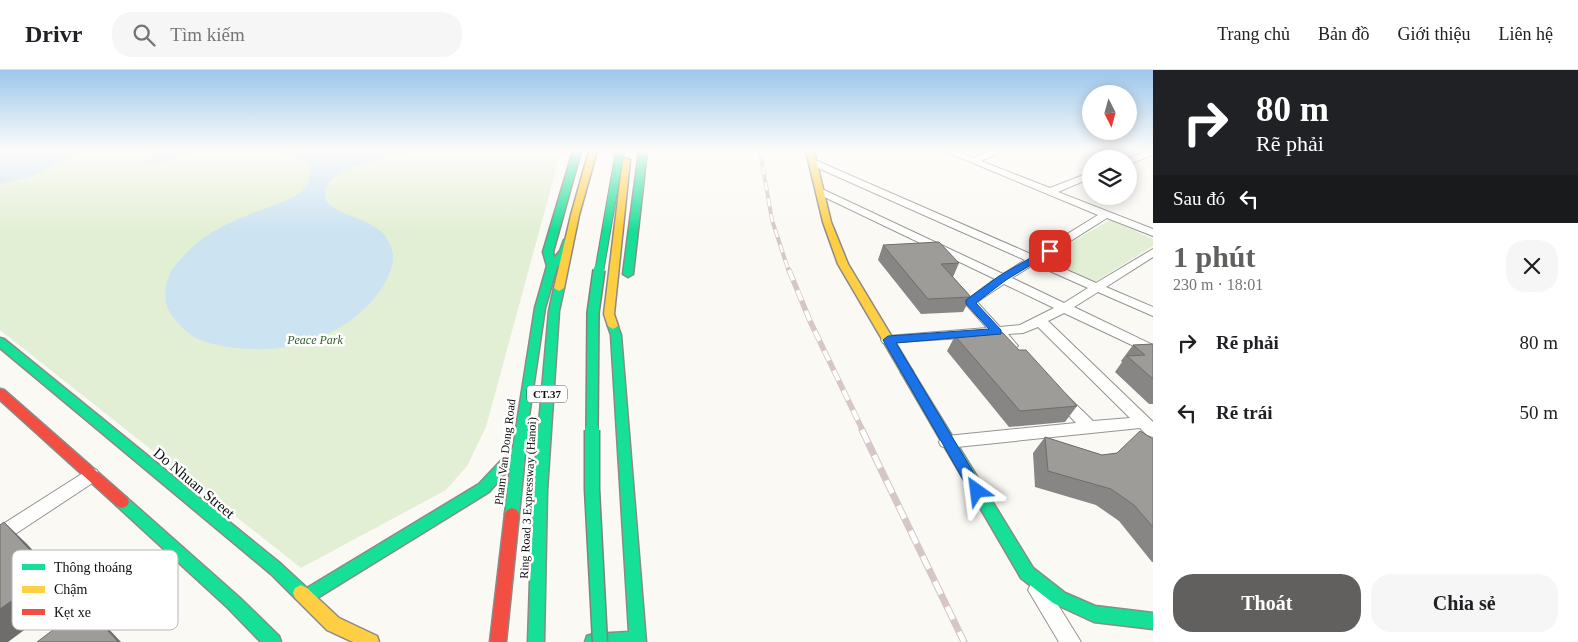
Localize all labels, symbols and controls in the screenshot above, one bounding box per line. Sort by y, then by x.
search box [112,12,462,57]
text: Drivr [25,21,82,47]
icon: search [130,21,158,49]
text: Tìm kiếm [170,24,245,45]
text: Trang chủ [1217,24,1290,44]
text: Bản đồ [1318,24,1370,44]
text: Giới thiệu [1398,24,1471,44]
text: Liên hệ [1499,24,1553,44]
north arrow [1082,85,1138,140]
map controls [1082,85,1137,205]
icon: right [1173,90,1238,155]
text: 80 m [1256,90,1329,129]
text: Rẽ phải [1256,131,1324,156]
button: layers [1082,150,1137,205]
icon: left [1235,185,1263,213]
text: Sau đó [1173,188,1225,209]
pin [1029,230,1071,272]
icon: arrive [1036,237,1064,265]
text: 1 phút [1173,240,1256,273]
button: close [1506,240,1558,292]
text: 230 m · 18:01 [1173,276,1263,293]
icon: right [1173,329,1201,357]
text: Rẽ phải [1216,332,1279,353]
text: 80 m [1519,332,1558,353]
park label: Peace Park [286,333,343,347]
road number: CT.37 [527,386,567,402]
street label: Pham Van Dong Road [492,398,518,506]
icon: left [1173,399,1201,427]
text: Rẽ trái [1216,402,1272,423]
text: 50 m [1519,402,1558,423]
street label: Ring Road 3 Expressway (Hanoi) [517,417,539,579]
street label: Do Nhuan Street [150,444,238,522]
position arrow [950,464,1002,516]
legend [12,550,178,630]
text: Thông thoáng [54,560,132,575]
button: Thoát [1173,574,1361,632]
button: Chia sẻ [1371,574,1558,632]
text: Chậm [54,582,88,597]
text: Kẹt xe [54,605,91,620]

